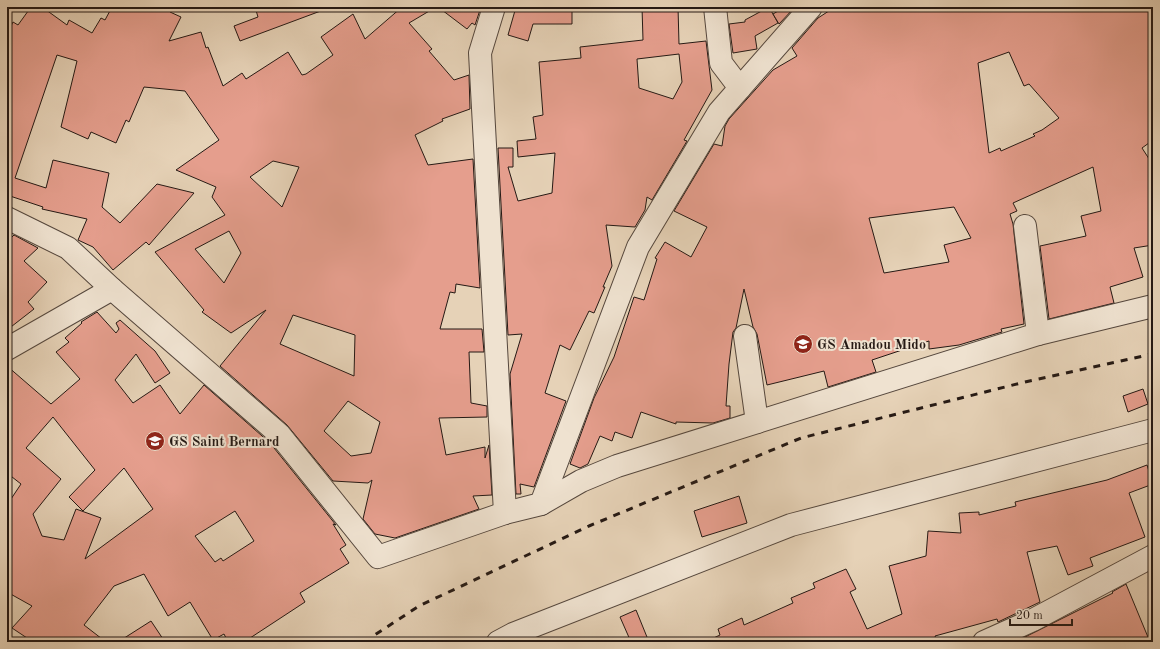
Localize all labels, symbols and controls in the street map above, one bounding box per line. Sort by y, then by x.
school or university icon: GS Amadou Mido [792,333,814,355]
place label: GS Amadou Mido [817,338,926,352]
school or university icon: GS Saint Bernard [144,430,166,452]
place label: GS Saint Bernard [169,435,280,449]
scale bar [1010,601,1072,627]
text: 20 m [1016,610,1043,622]

